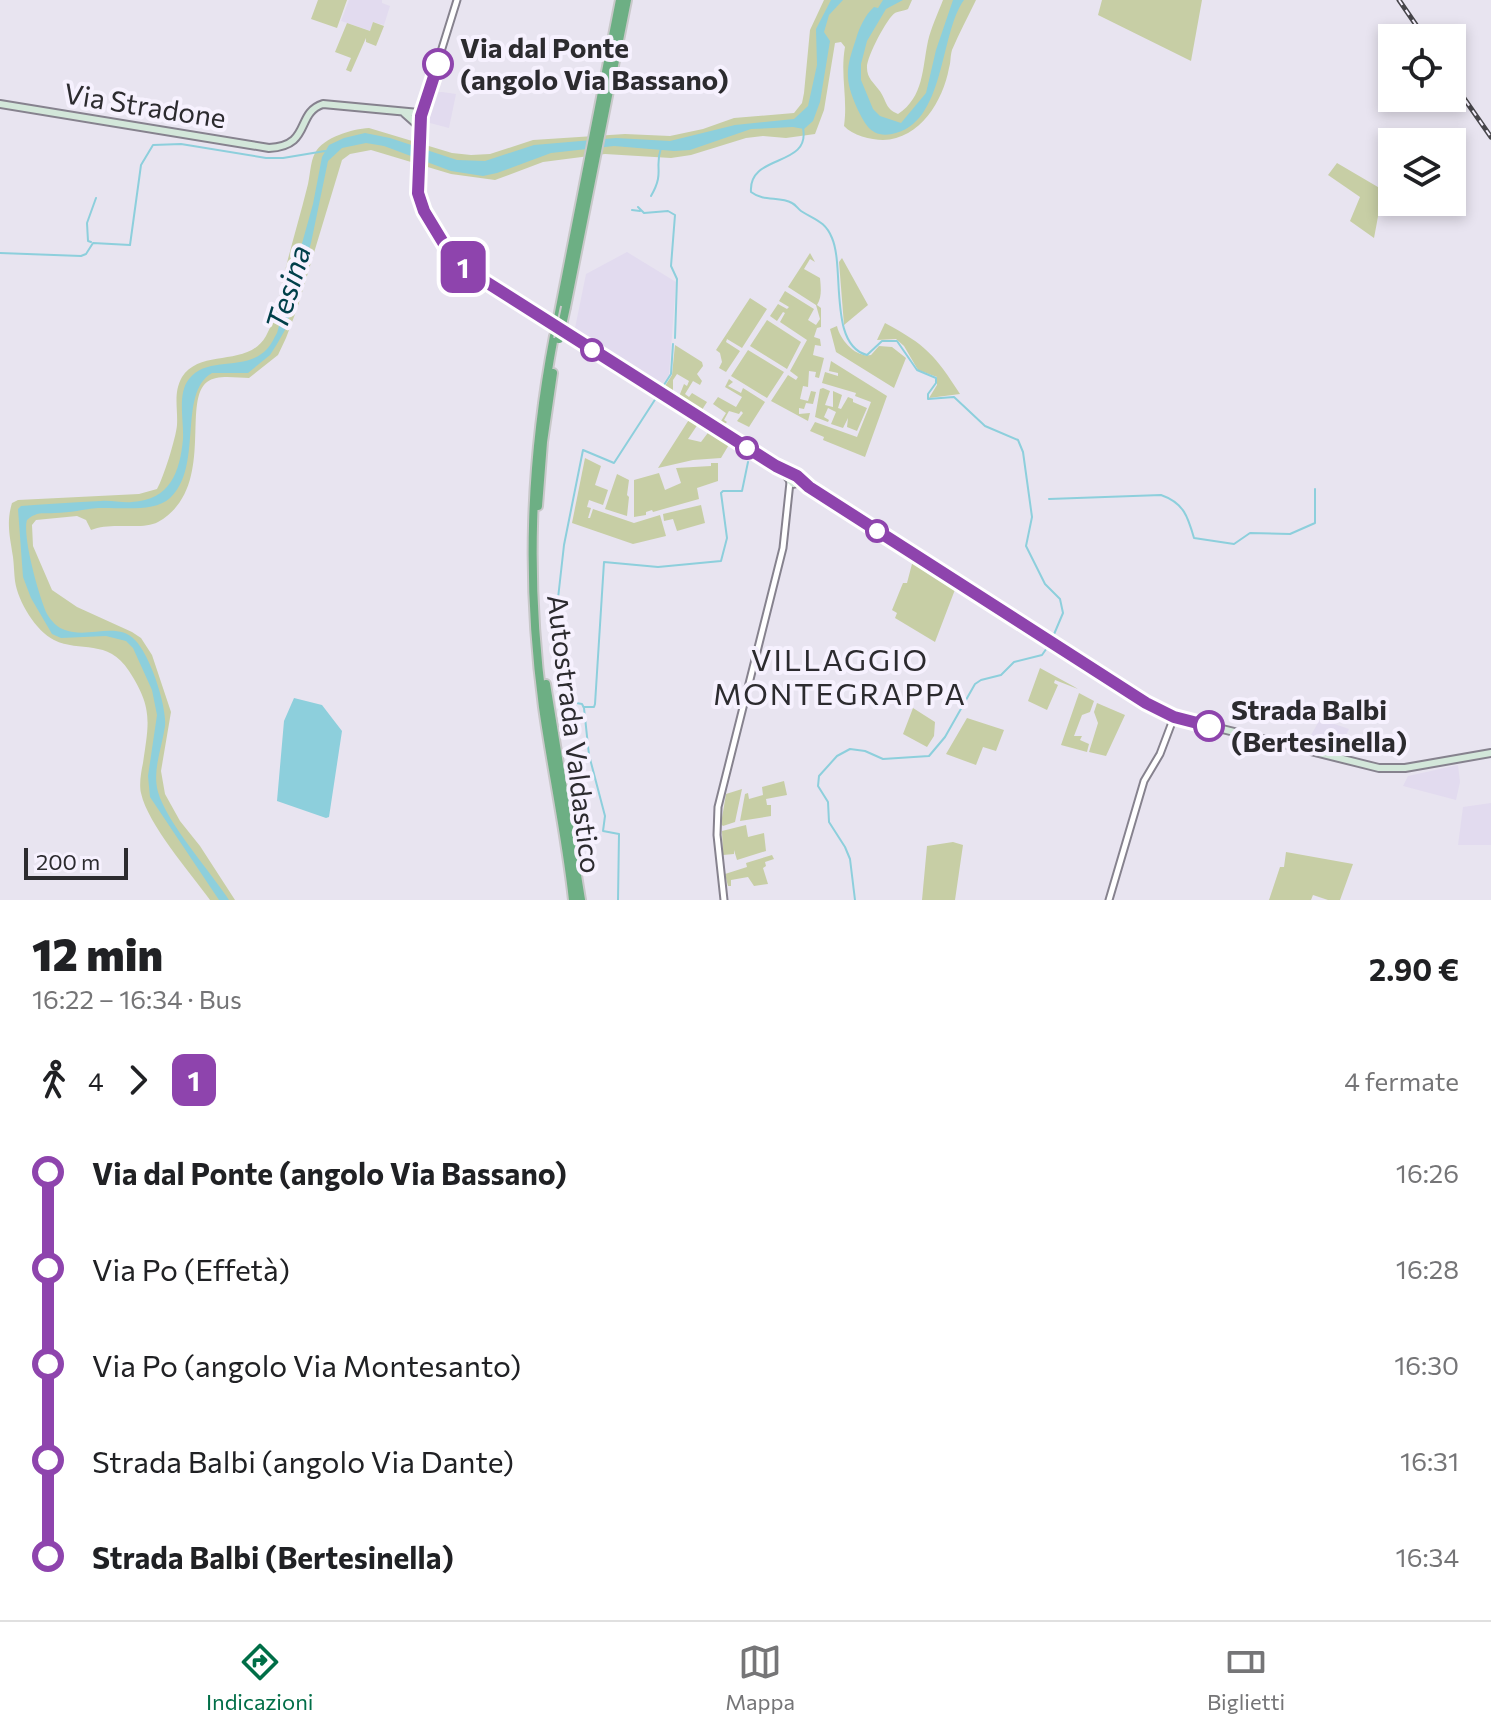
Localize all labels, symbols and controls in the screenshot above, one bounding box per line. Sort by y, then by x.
map controls [1378,24,1466,216]
button: locate [1378,24,1466,112]
place label: Via dal Ponte (angolo Via Bassano) [460,30,729,96]
marker: Via dal Ponte (angolo Via Bassano) [423,49,453,79]
street label: Via Stradone [62,75,228,135]
button: layers [1378,128,1466,216]
water label: Tesina [256,240,317,334]
line badge: 1 [437,241,489,293]
text: 1 [457,250,469,284]
unlabelled marker [581,339,603,361]
unlabelled marker [736,437,758,459]
unlabelled marker [866,520,888,542]
street label: Autostrada Valdastico [541,593,609,875]
district label: VILLAGGIO MONTEGRAPPA [713,640,967,711]
place label: Strada Balbi (Bertesinella) [1231,692,1407,758]
marker: Strada Balbi (Bertesinella) [1194,711,1224,741]
scale bar [24,844,128,880]
text: 200 m [36,848,100,875]
text: 12 min [32,926,163,980]
text: 2.90 € [1369,950,1459,987]
text: 16:22 – 16:34 · Bus [32,983,242,1014]
icon: walk [32,1058,76,1102]
icon: forward [116,1058,160,1102]
text: 1 [188,1063,200,1097]
text: 4 [88,1065,104,1096]
text: 4 fermate [1344,1065,1459,1096]
text: Via dal Ponte (angolo Via Bassano) [92,1154,567,1191]
text: 16:26 [1396,1157,1459,1188]
text: Via Po (Effetà) [92,1250,290,1287]
text: 16:28 [1396,1253,1459,1284]
text: Via Po (angolo Via Montesanto) [92,1346,521,1383]
text: 16:30 [1394,1349,1459,1380]
text: Strada Balbi (angolo Via Dante) [92,1442,514,1479]
text: 16:31 [1400,1445,1459,1476]
text: Strada Balbi (Bertesinella) [92,1538,454,1575]
text: 16:34 [1396,1541,1459,1572]
tab: Indicazioni [206,1640,313,1715]
tab: Mappa [725,1640,795,1715]
tab: Biglietti [1207,1640,1285,1715]

